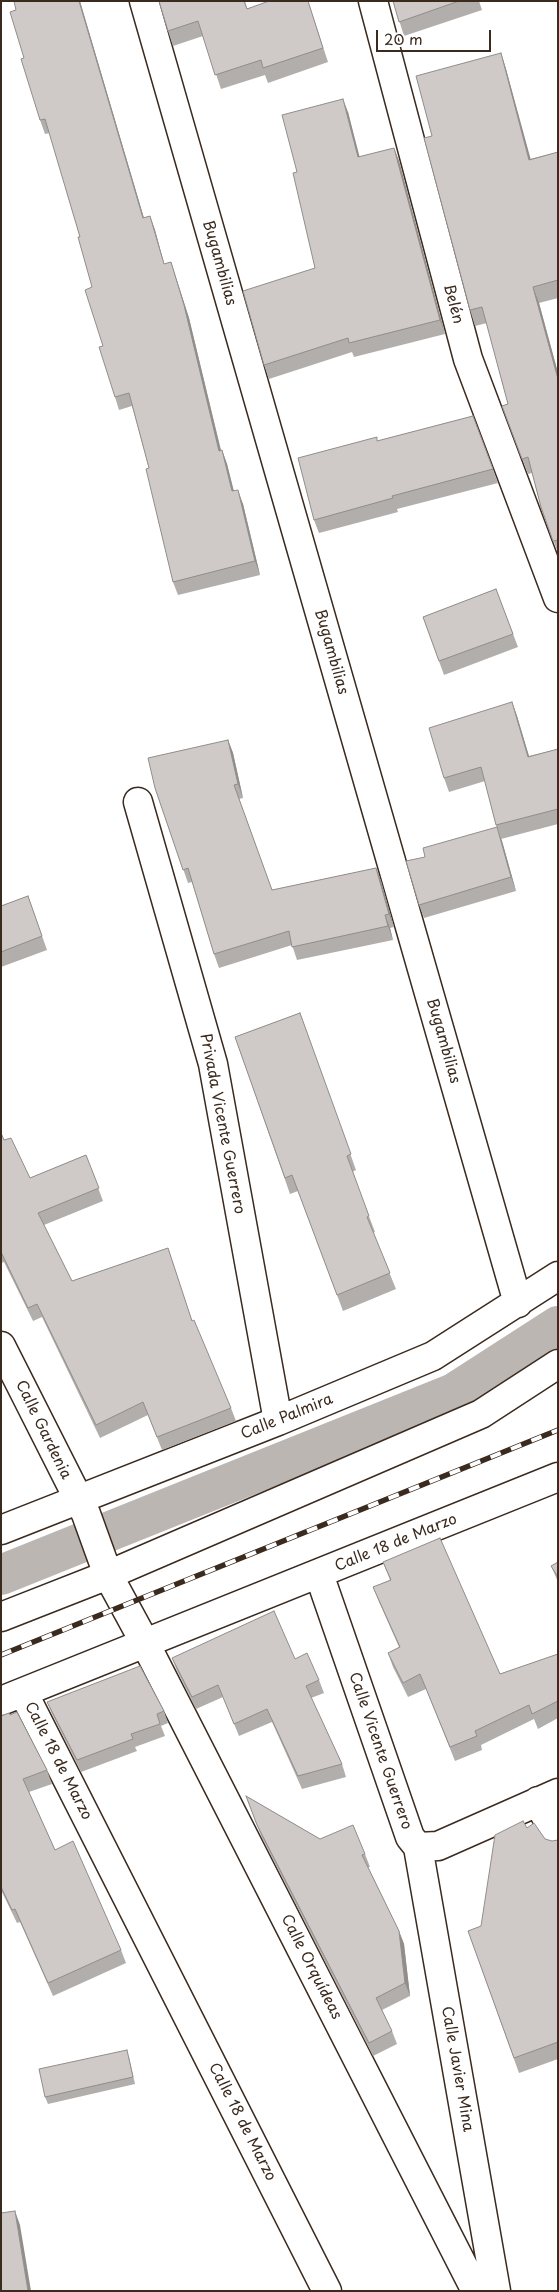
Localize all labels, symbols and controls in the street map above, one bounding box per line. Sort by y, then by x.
scale bar [379,20,494,52]
text: 20 m [384,27,423,50]
street label: Bugambilias [198,218,240,308]
street label: Belén [439,282,467,326]
street label: Bugambilias [310,607,352,697]
street label: Bugambilias [422,996,464,1086]
street label: Privada Vicente Guerrero [196,1032,248,1216]
street label: Calle Gardenia [11,1378,75,1482]
street label: Calle Palmira [238,1390,336,1444]
street label: Calle 18 de Marzo [332,1510,460,1576]
street label: Calle Vicente Guerrero [345,1670,415,1832]
street label: Calle 18 de Marzo [20,1699,96,1823]
street label: Calle Orquídeas [277,1912,345,2022]
street label: Calle Javier Mina [437,2005,477,2133]
street label: Calle 18 de Marzo [204,2060,280,2184]

